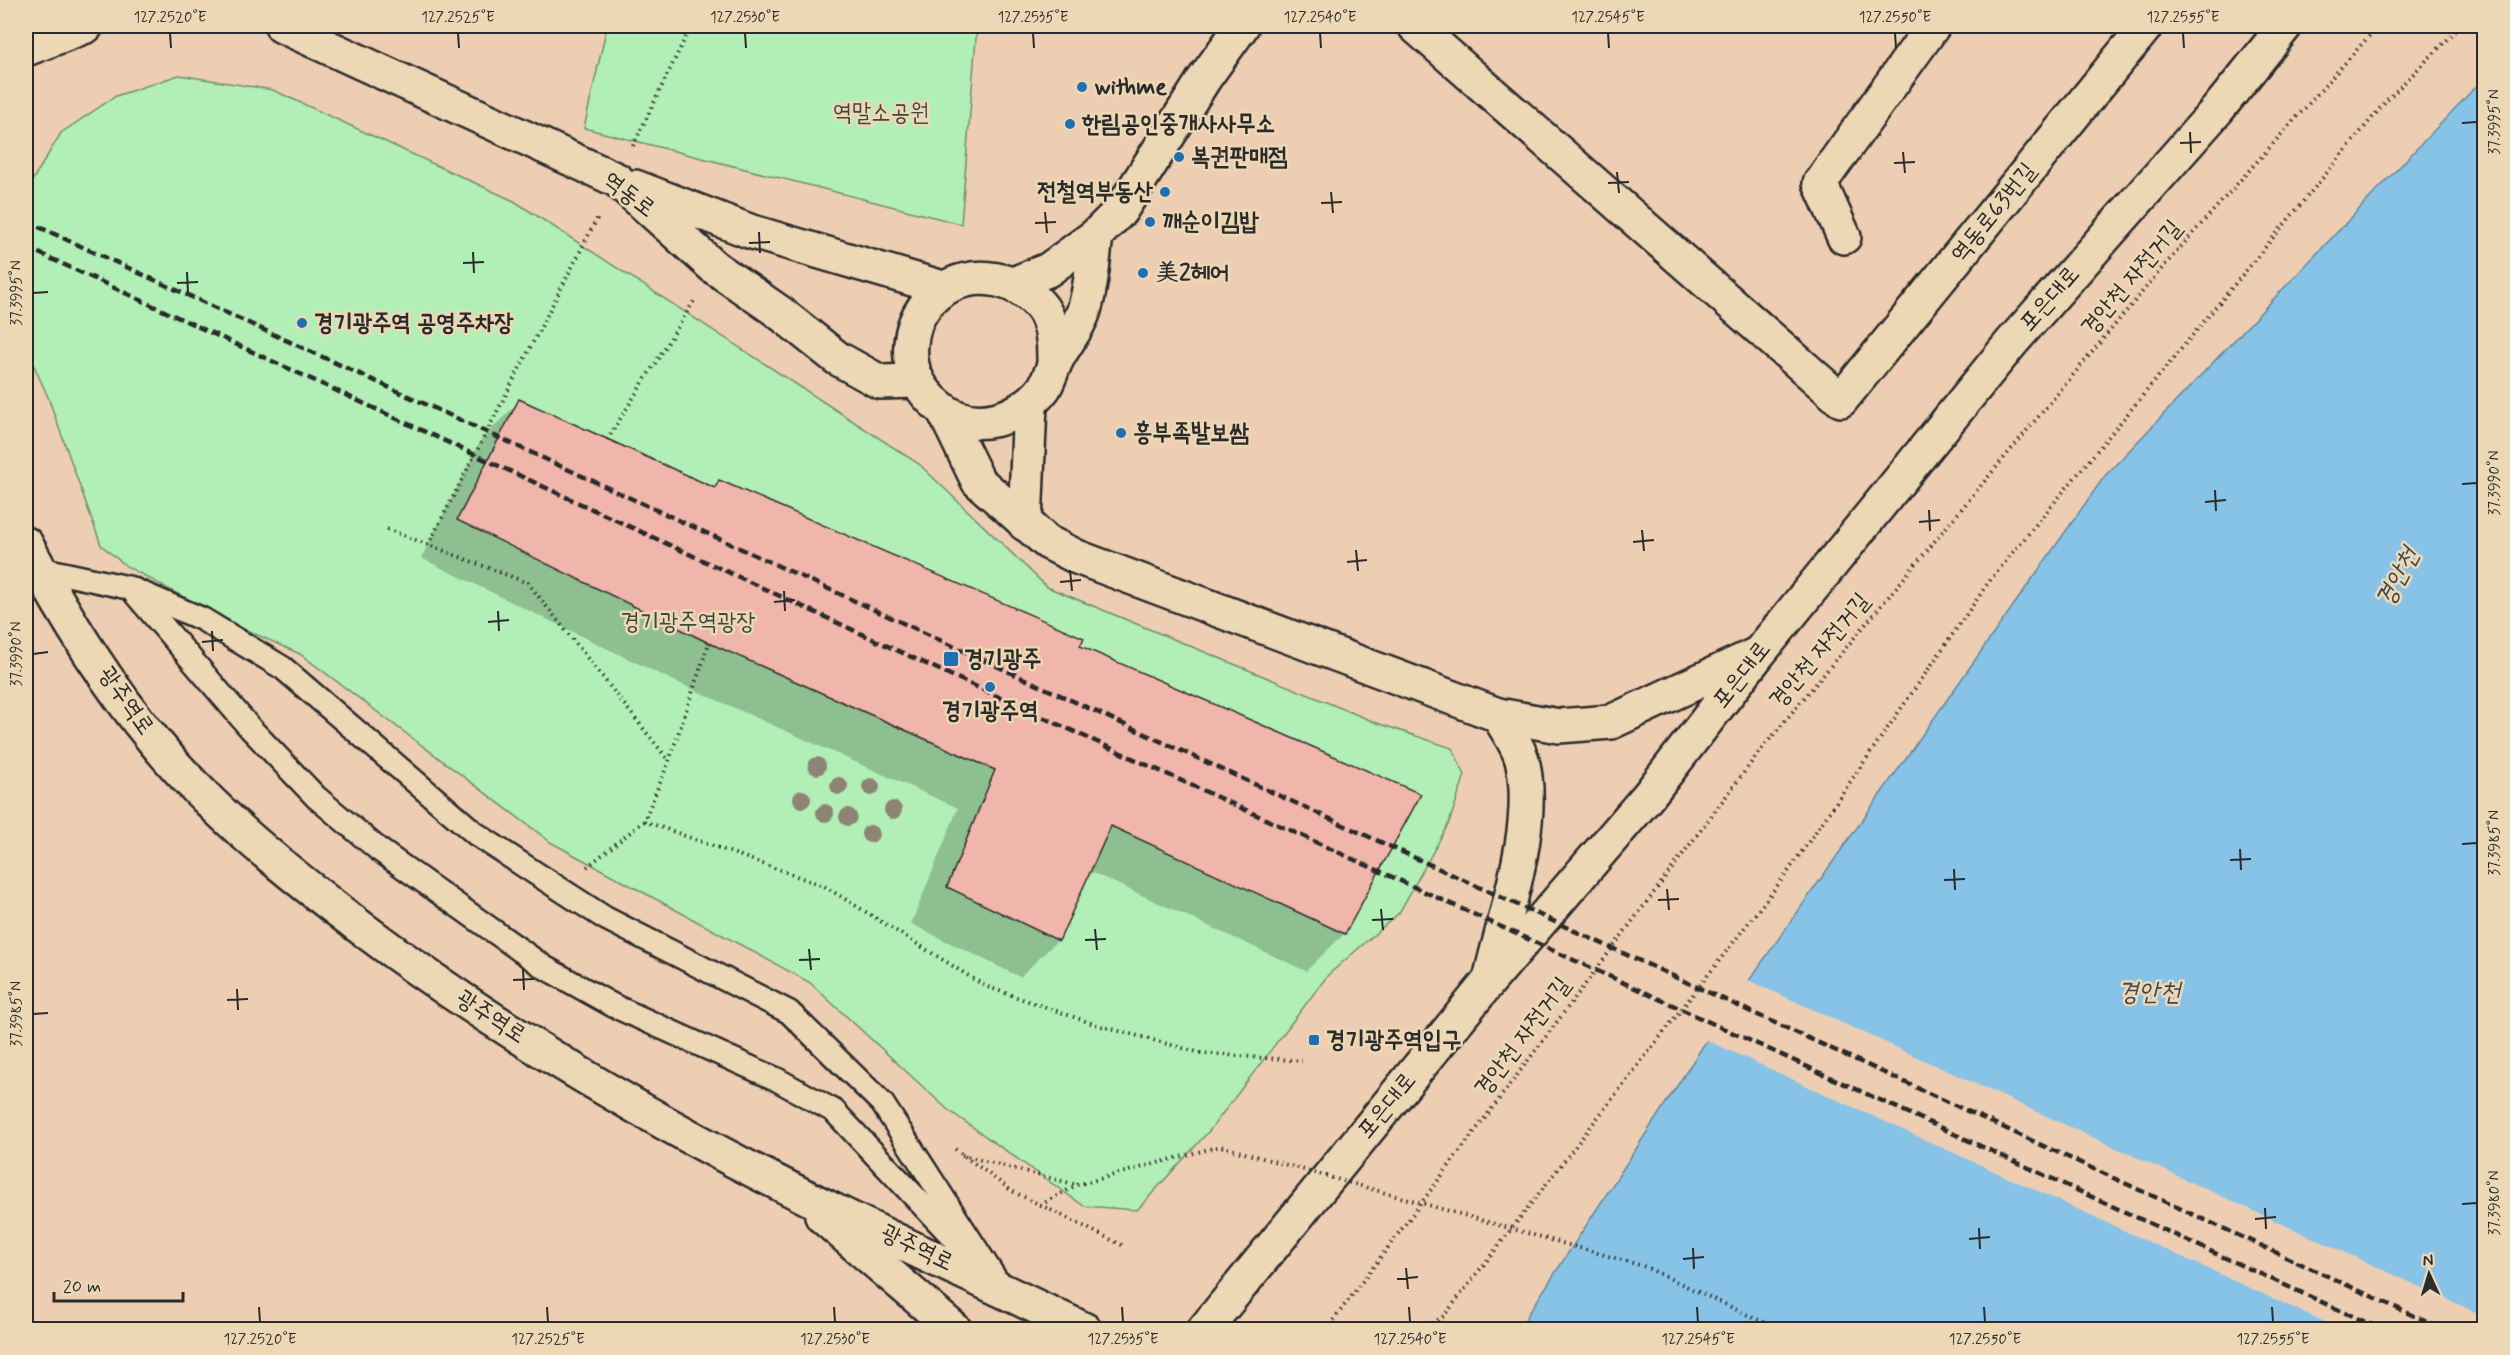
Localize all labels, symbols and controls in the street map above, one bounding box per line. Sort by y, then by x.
text: 127.2520°E [133,8,207,28]
text: 127.2525°E [421,8,495,28]
text: 127.2530°E [710,8,780,28]
text: 127.2535°E [998,8,1069,28]
text: 127.2540°E [1284,8,1357,28]
text: 127.2545°E [1571,8,1645,28]
text: 127.2550°E [1859,8,1931,28]
text: 127.2555°E [2146,8,2220,28]
place label: withme [1094,72,1167,103]
marker: withme [1075,80,1089,94]
text: 37.3995°N [2485,89,2505,155]
park label: 역말소공원 [833,98,929,129]
place label: 한림공인중개사사무소 [1081,109,1275,140]
marker: 한림공인중개사사무소 [1063,117,1077,131]
place label: 복권판매점 [1191,142,1288,173]
marker: 복권판매점 [1172,150,1186,164]
street label: 역동로63번길 [1944,157,2044,269]
street label: 역동로 [597,165,661,225]
place label: 전철역부동산 [1037,177,1154,208]
marker: 전철역부동산 [1158,185,1172,199]
place label: 깨순이김밥 [1162,207,1259,238]
street label: 경안천 자전거길 [2075,214,2189,342]
marker: 깨순이김밥 [1143,215,1157,229]
place label: 美2헤어 [1155,258,1229,289]
text: 37.3995°N [7,260,27,326]
street label: 포은대로 [2013,260,2087,338]
marker: 美2헤어 [1136,266,1150,280]
place label: 경기광주역 공영주차장 [314,308,514,339]
marker: 경기광주역 공영주차장 [295,316,309,330]
place label: 흥부족발보쌈 [1133,418,1250,449]
marker: 흥부족발보쌈 [1114,426,1128,440]
text: 37.3990°N [2485,451,2505,515]
water label: 경안천 [2368,540,2429,614]
street label: 경안천 자전거길 [1763,587,1877,715]
park label: 경기광주역광장 [620,607,756,638]
text: 37.3990°N [7,622,27,686]
street label: 포은대로 [1706,635,1778,715]
place label: 경기광주 [964,644,1041,675]
marker: 경기광주 [942,650,960,668]
street label: 광주역로 [91,660,161,742]
marker: 경기광주역 [983,680,997,694]
place label: 경기광주역 [942,696,1038,727]
text: 37.3985°N [2485,810,2505,876]
street label: 경안천 자전거길 [1468,971,1578,1103]
water label: 경안천 [2118,976,2183,1010]
text: 37.3985°N [7,981,27,1047]
street label: 광주역로 [450,983,532,1051]
place label: 경기광주역입구 [1326,1025,1461,1056]
marker: 경기광주역입구 [1307,1033,1321,1047]
street label: 포은대로 [1351,1066,1423,1146]
text: 37.3980°N [2485,1170,2505,1236]
street label: 광주역로 [875,1217,959,1279]
north arrow [2399,1244,2459,1304]
text: N [2422,1250,2434,1271]
scale bar [54,1265,183,1303]
text: 20 m [63,1275,101,1299]
text: 127.2520°E [223,1330,297,1350]
text: 127.2525°E [511,1330,585,1350]
text: 127.2530°E [800,1330,870,1350]
text: 127.2535°E [1088,1330,1159,1350]
text: 127.2540°E [1374,1330,1447,1350]
text: 127.2545°E [1661,1330,1735,1350]
text: 127.2550°E [1949,1330,2021,1350]
text: 127.2555°E [2236,1330,2310,1350]

